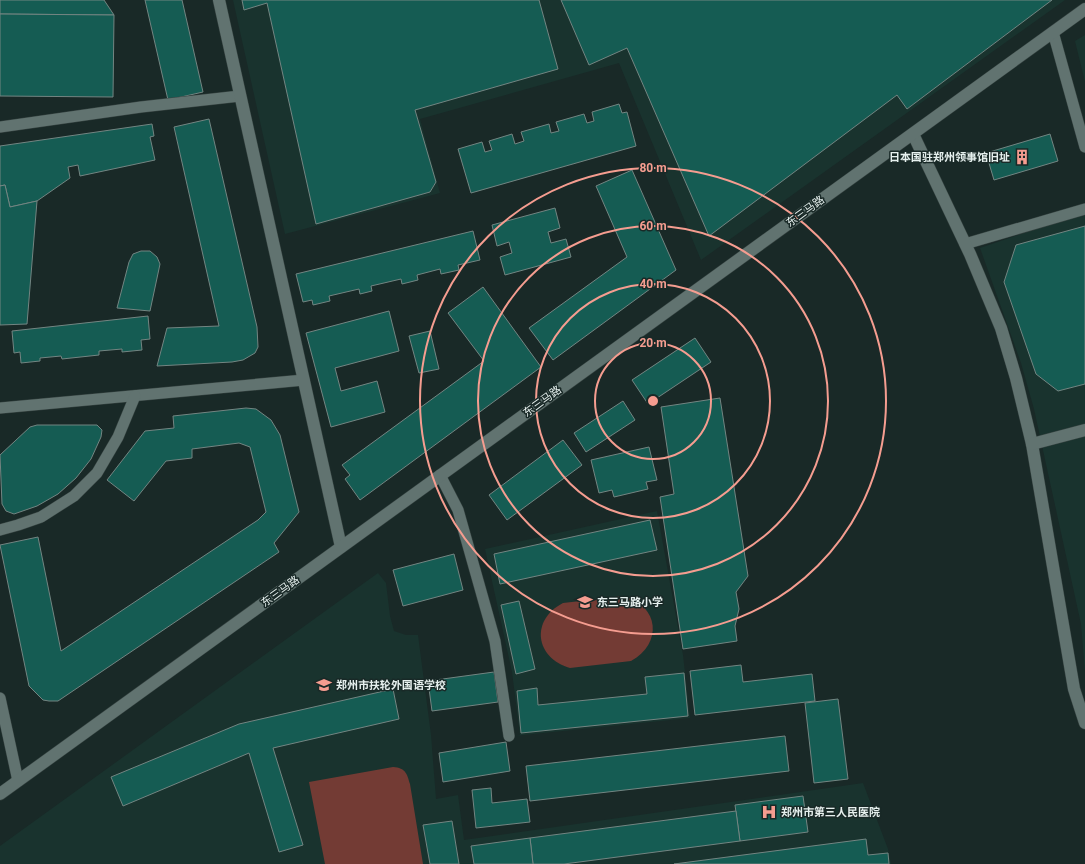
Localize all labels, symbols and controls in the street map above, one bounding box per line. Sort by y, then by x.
building icon: 日本国驻郑州领事馆旧址 [1013,148,1031,166]
place label: 日本国驻郑州领事馆旧址 [889,151,1010,164]
text: 80 m [639,161,667,175]
street label: 东三马路 [784,193,827,230]
text: 60 m [639,219,667,233]
text: 40 m [639,277,667,291]
text: 20 m [639,336,667,350]
street label: 东三马路 [521,383,564,420]
centre of rings [646,394,660,408]
street label: 东三马路 [259,573,302,610]
school or university icon: 东三马路小学 [576,593,594,611]
place label: 东三马路小学 [597,596,663,609]
school or university icon: 郑州市扶轮外国语学校 [315,676,333,694]
place label: 郑州市扶轮外国语学校 [336,679,446,692]
hospital icon: 郑州市第三人民医院 [760,803,778,821]
place label: 郑州市第三人民医院 [781,806,880,819]

